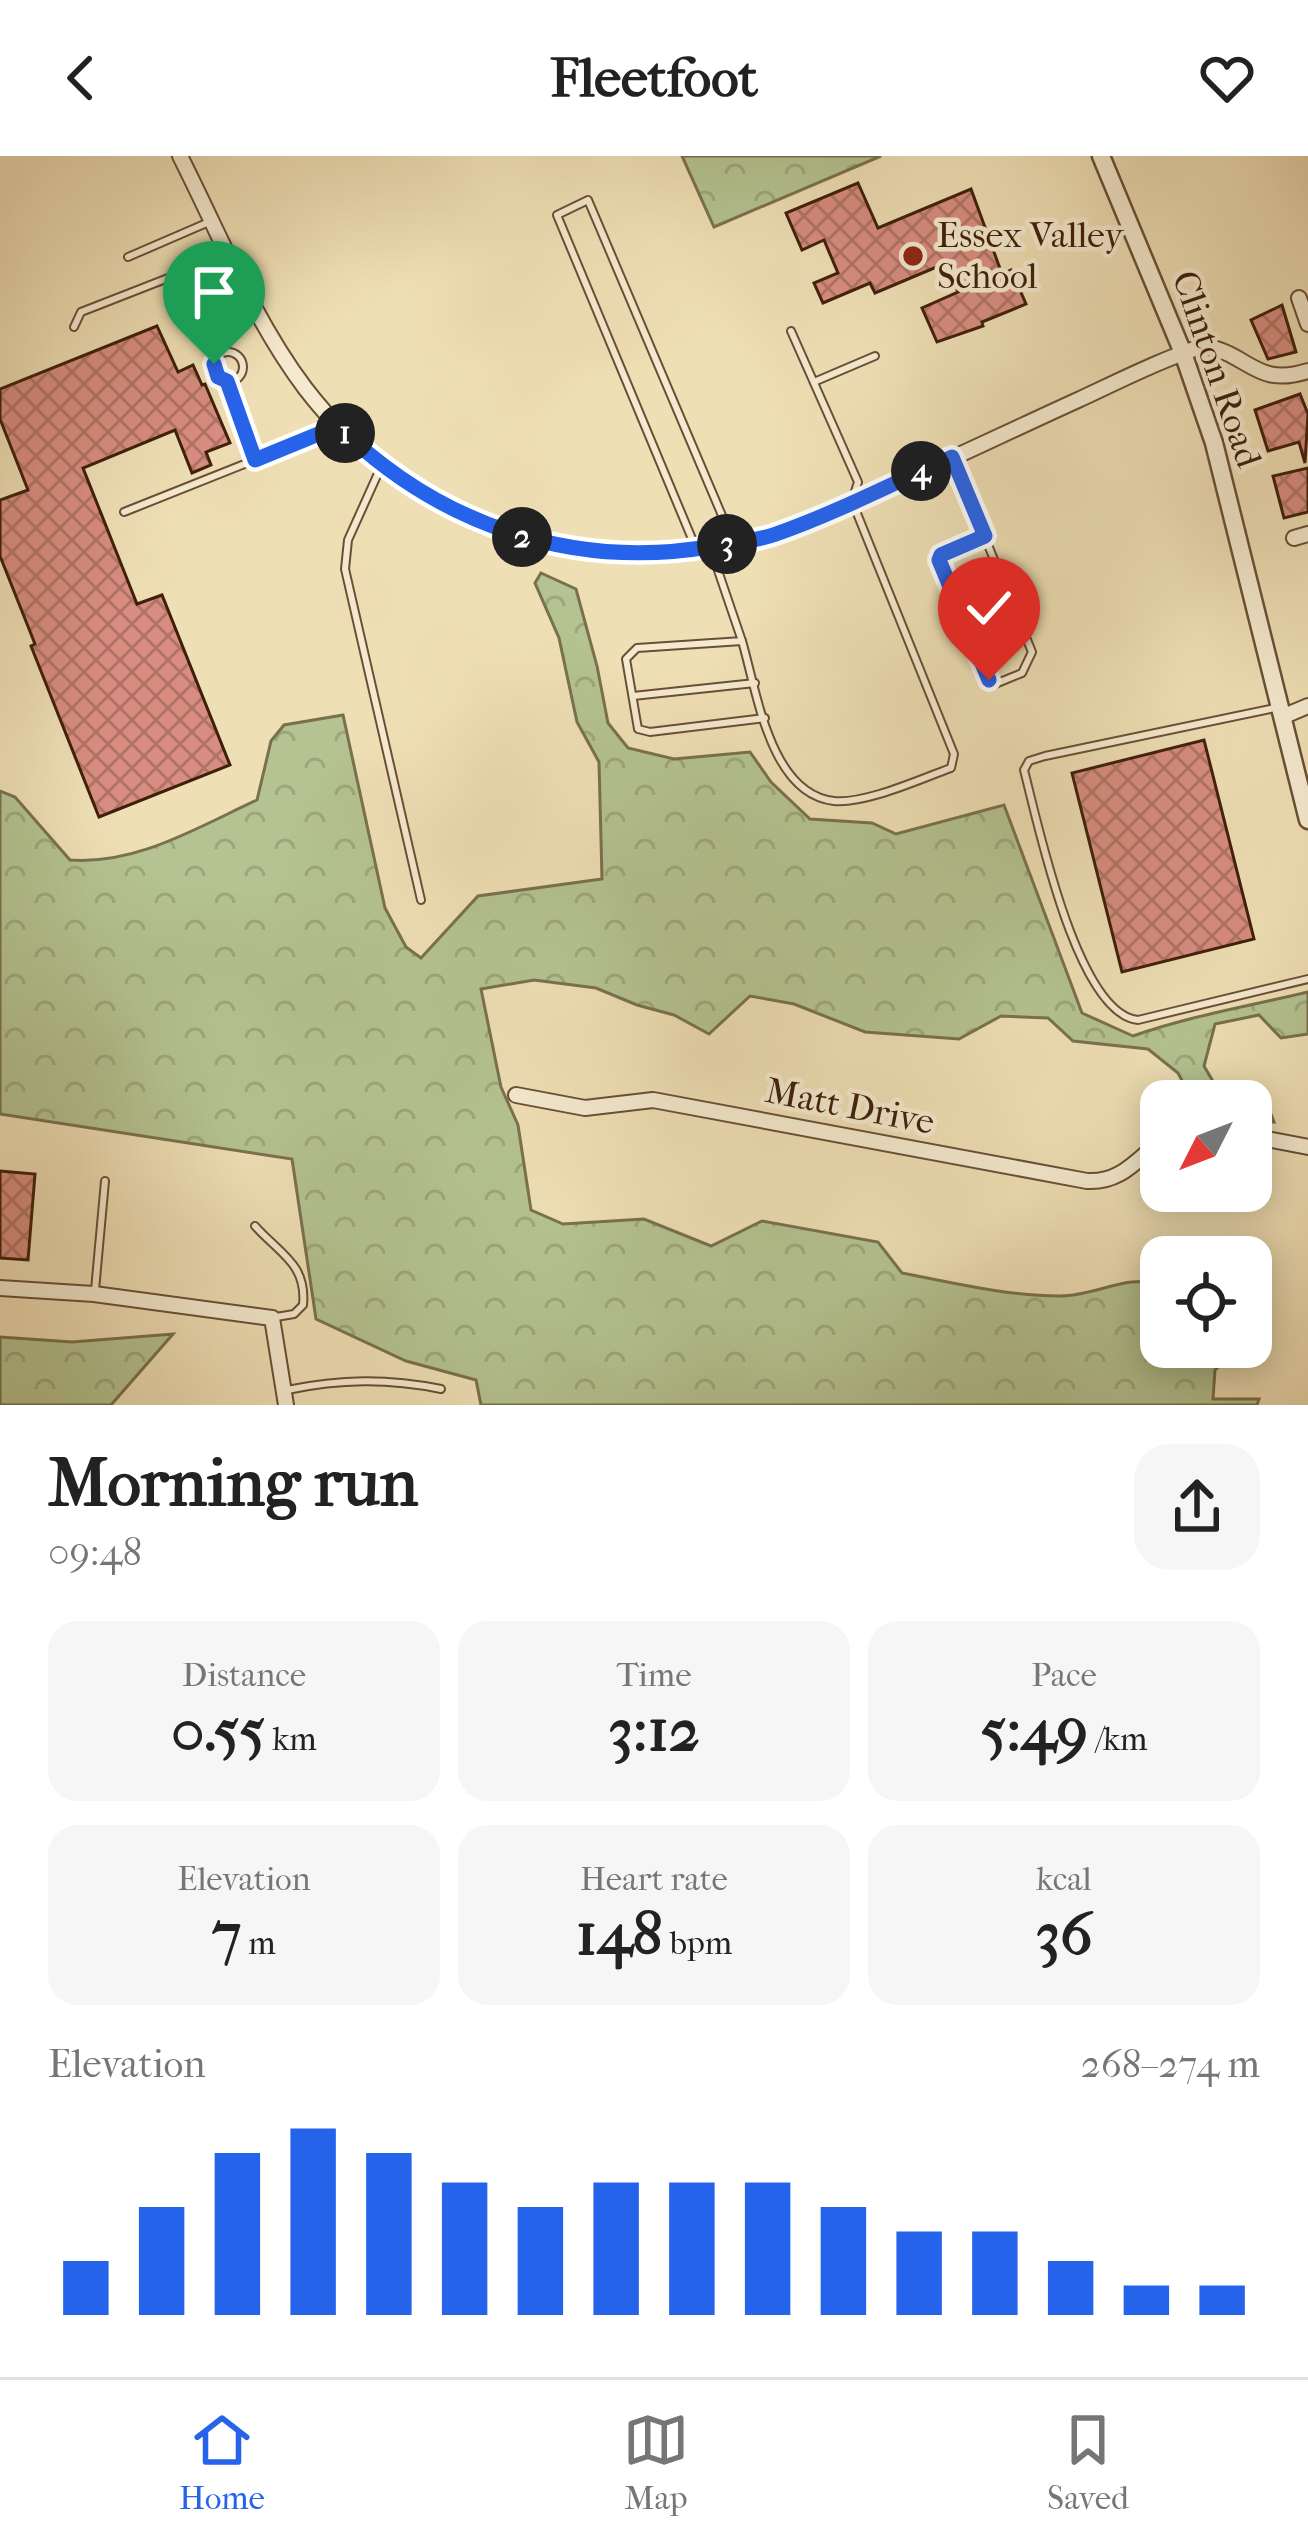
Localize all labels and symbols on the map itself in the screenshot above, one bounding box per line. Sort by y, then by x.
place label: Essex Valley School [937,214,1125,297]
pin [163,241,265,364]
marker: Essex Valley School [900,243,926,269]
street label: Clinton Road [1164,265,1270,473]
pin: 1 [315,403,375,463]
pin: 4 [891,441,951,501]
pin: 2 [492,507,552,567]
pin: 3 [697,514,757,574]
pin [938,557,1040,680]
street label: Matt Drive [762,1069,938,1143]
north arrow [1140,1080,1272,1212]

